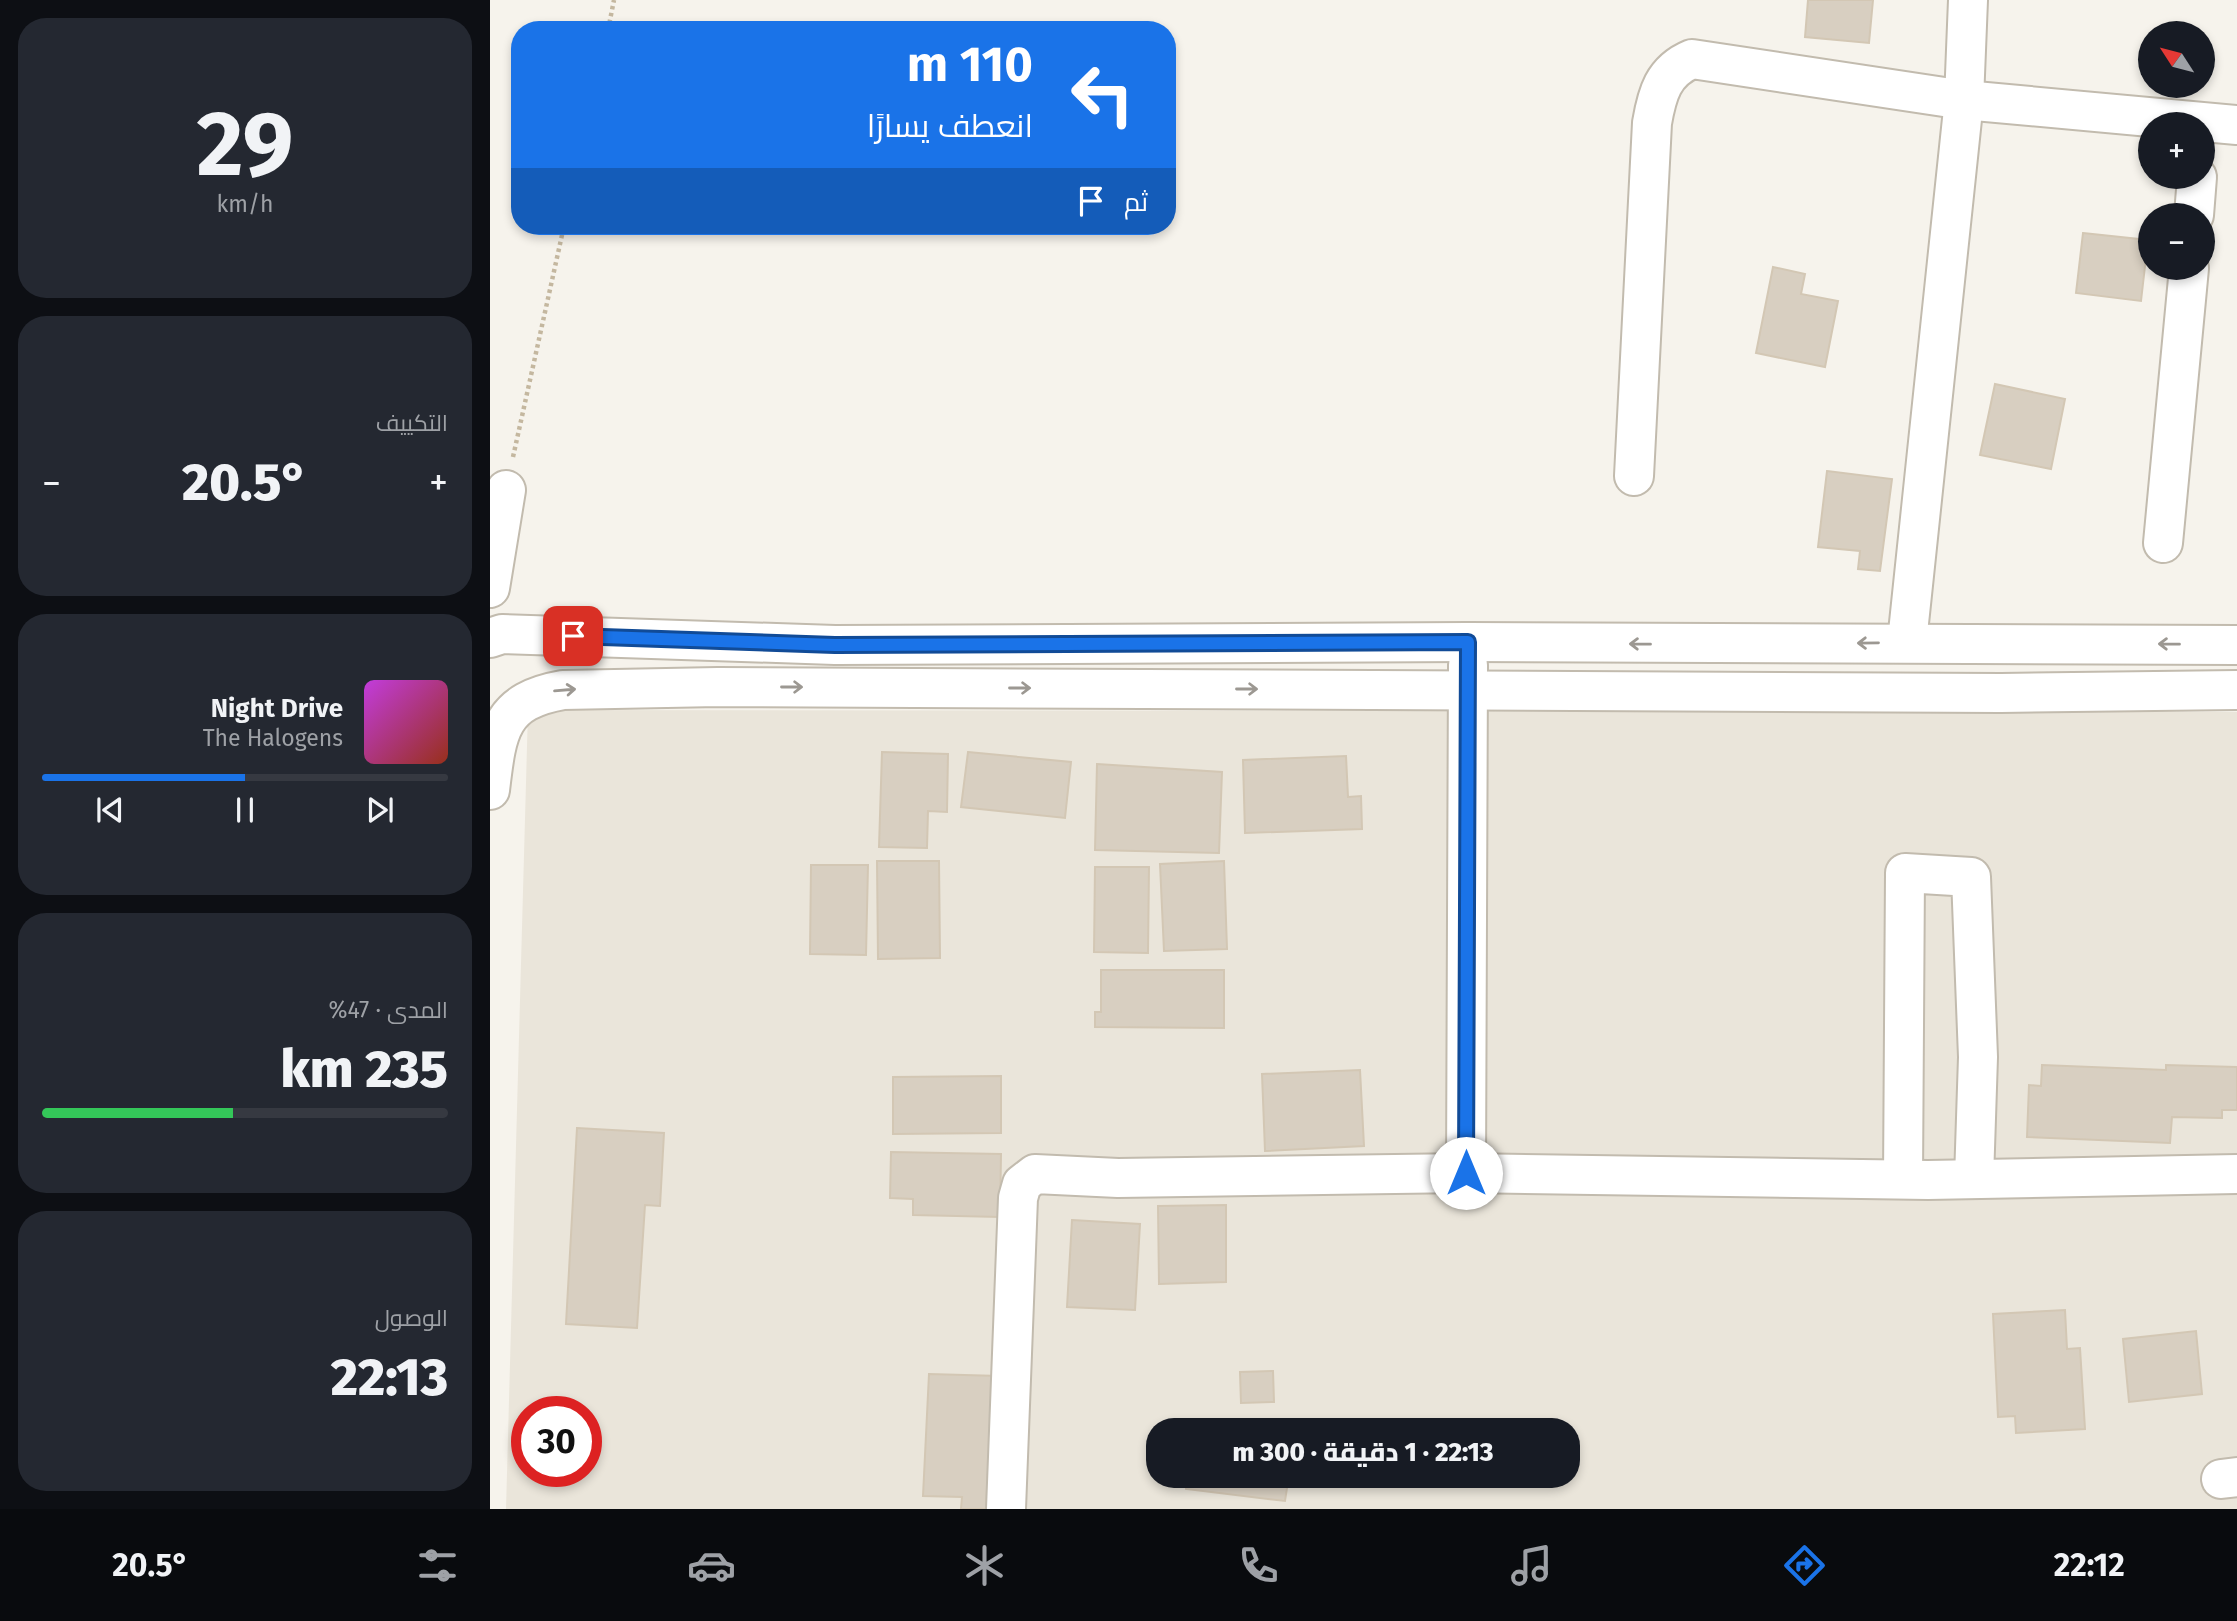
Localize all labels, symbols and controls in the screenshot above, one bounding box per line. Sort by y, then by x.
north arrow [2138,21,2216,98]
map controls [2138,21,2215,280]
text: 110 m [907,35,1033,94]
icon: left [1057,49,1148,140]
text: 29 [196,90,294,199]
text: انعطف يسارًا [867,107,1033,145]
button: + [2138,112,2215,189]
icon: arrive [1072,182,1110,220]
text: ثم [1124,187,1148,218]
text: km/h [217,190,273,218]
button: − [2138,203,2215,280]
text: التكييف [376,409,448,437]
text: 20.5° [182,451,308,514]
text: − [42,460,61,506]
text: + [429,460,448,506]
pin [543,606,603,666]
icon: arrive [554,617,592,655]
one-way arrow [1857,636,1880,650]
one-way arrow [1629,637,1652,651]
one-way arrow [2158,637,2181,650]
one-way arrow [781,680,804,694]
one-way arrow [1008,681,1031,695]
one-way arrow [1236,682,1259,696]
one-way arrow [553,683,576,696]
text: Night Drive [211,693,343,724]
text: The Halogens [203,724,343,752]
icon: previous [91,791,129,829]
icon: pause [226,791,264,829]
icon: next [361,791,399,829]
text: المدى · 47% [328,996,448,1024]
text: 235 km [280,1038,448,1101]
position arrow [1429,1136,1503,1210]
text: الوصول [375,1304,448,1332]
text: 22:13 [331,1346,448,1409]
speed limit sign: 30 [511,1396,602,1487]
text: 22:13 · 1 دقيقة · 300 m [1233,1437,1493,1468]
icon: filters [413,1541,462,1590]
icon: car [687,1541,736,1590]
icon: climate [960,1541,1009,1590]
icon: phone [1234,1541,1283,1590]
icon: music [1507,1541,1556,1590]
icon: directions [1780,1541,1829,1590]
text: 20.5° [112,1546,189,1584]
text: 22:12 [2054,1546,2125,1584]

